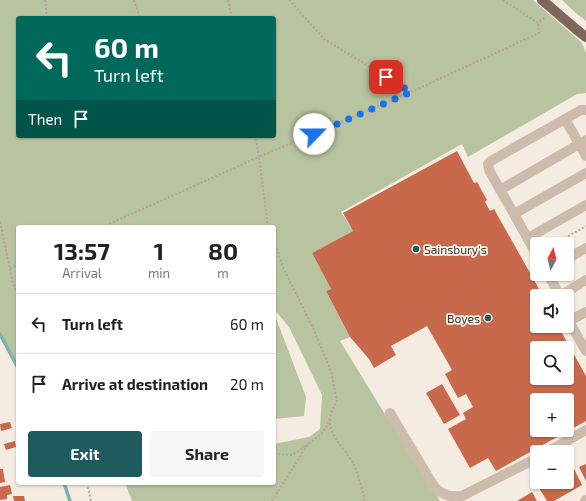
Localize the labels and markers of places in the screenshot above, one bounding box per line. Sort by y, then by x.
pin [369,60,403,94]
place label: Sainsbury's [424,242,487,256]
marker: Sainsbury's [411,244,421,254]
place label: Boyes [447,311,480,325]
marker: Boyes [483,313,493,323]

